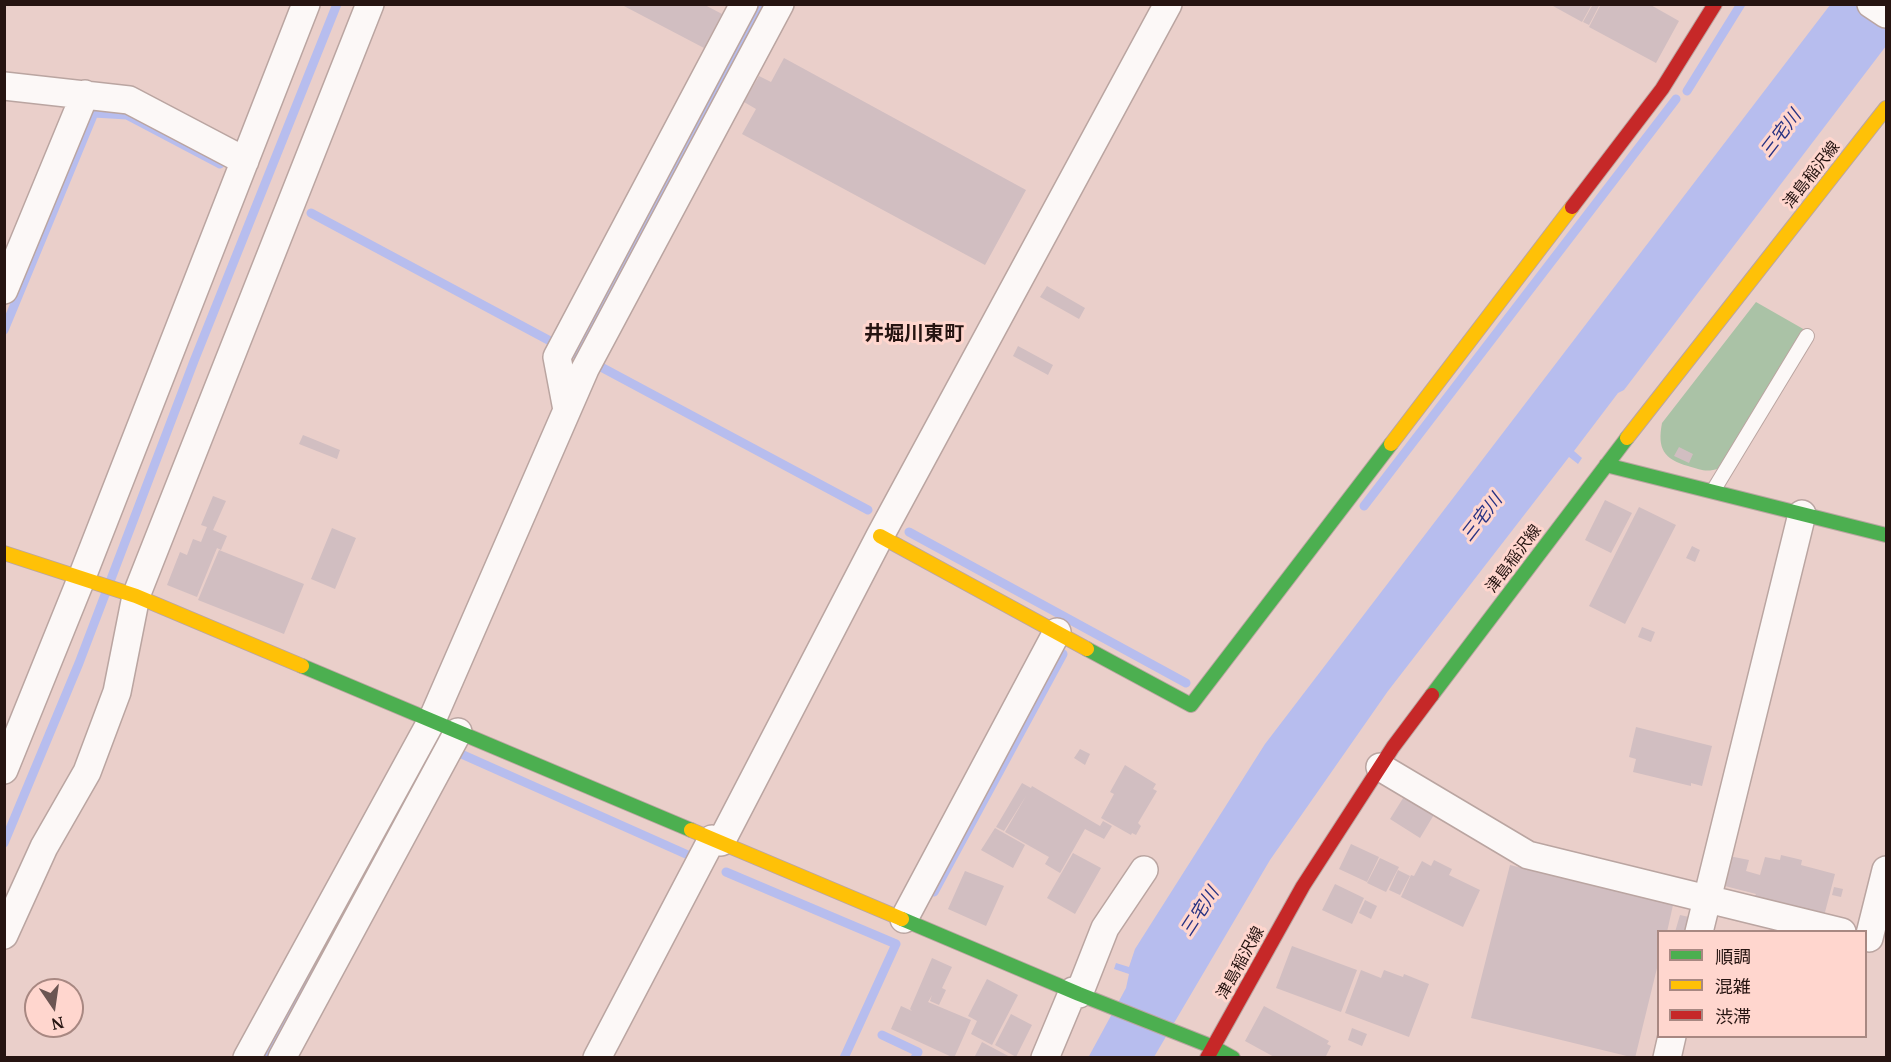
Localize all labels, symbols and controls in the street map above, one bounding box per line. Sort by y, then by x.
water label: 三宅川 [1756,106,1806,162]
street label: 津島稲沢線 [1780,138,1844,212]
district label: 井堀川東町 [864,322,964,346]
water label: 三宅川 [1457,490,1507,546]
street label: 津島稲沢線 [1482,521,1546,597]
water label: 三宅川 [1176,883,1224,941]
street label: 津島稲沢線 [1213,923,1269,1003]
legend [1657,930,1867,1038]
text: 順調 [1715,944,1751,968]
text: 混雑 [1715,974,1751,998]
north arrow [24,978,84,1038]
text: 渋滞 [1715,1004,1751,1028]
text: N [49,1012,66,1036]

